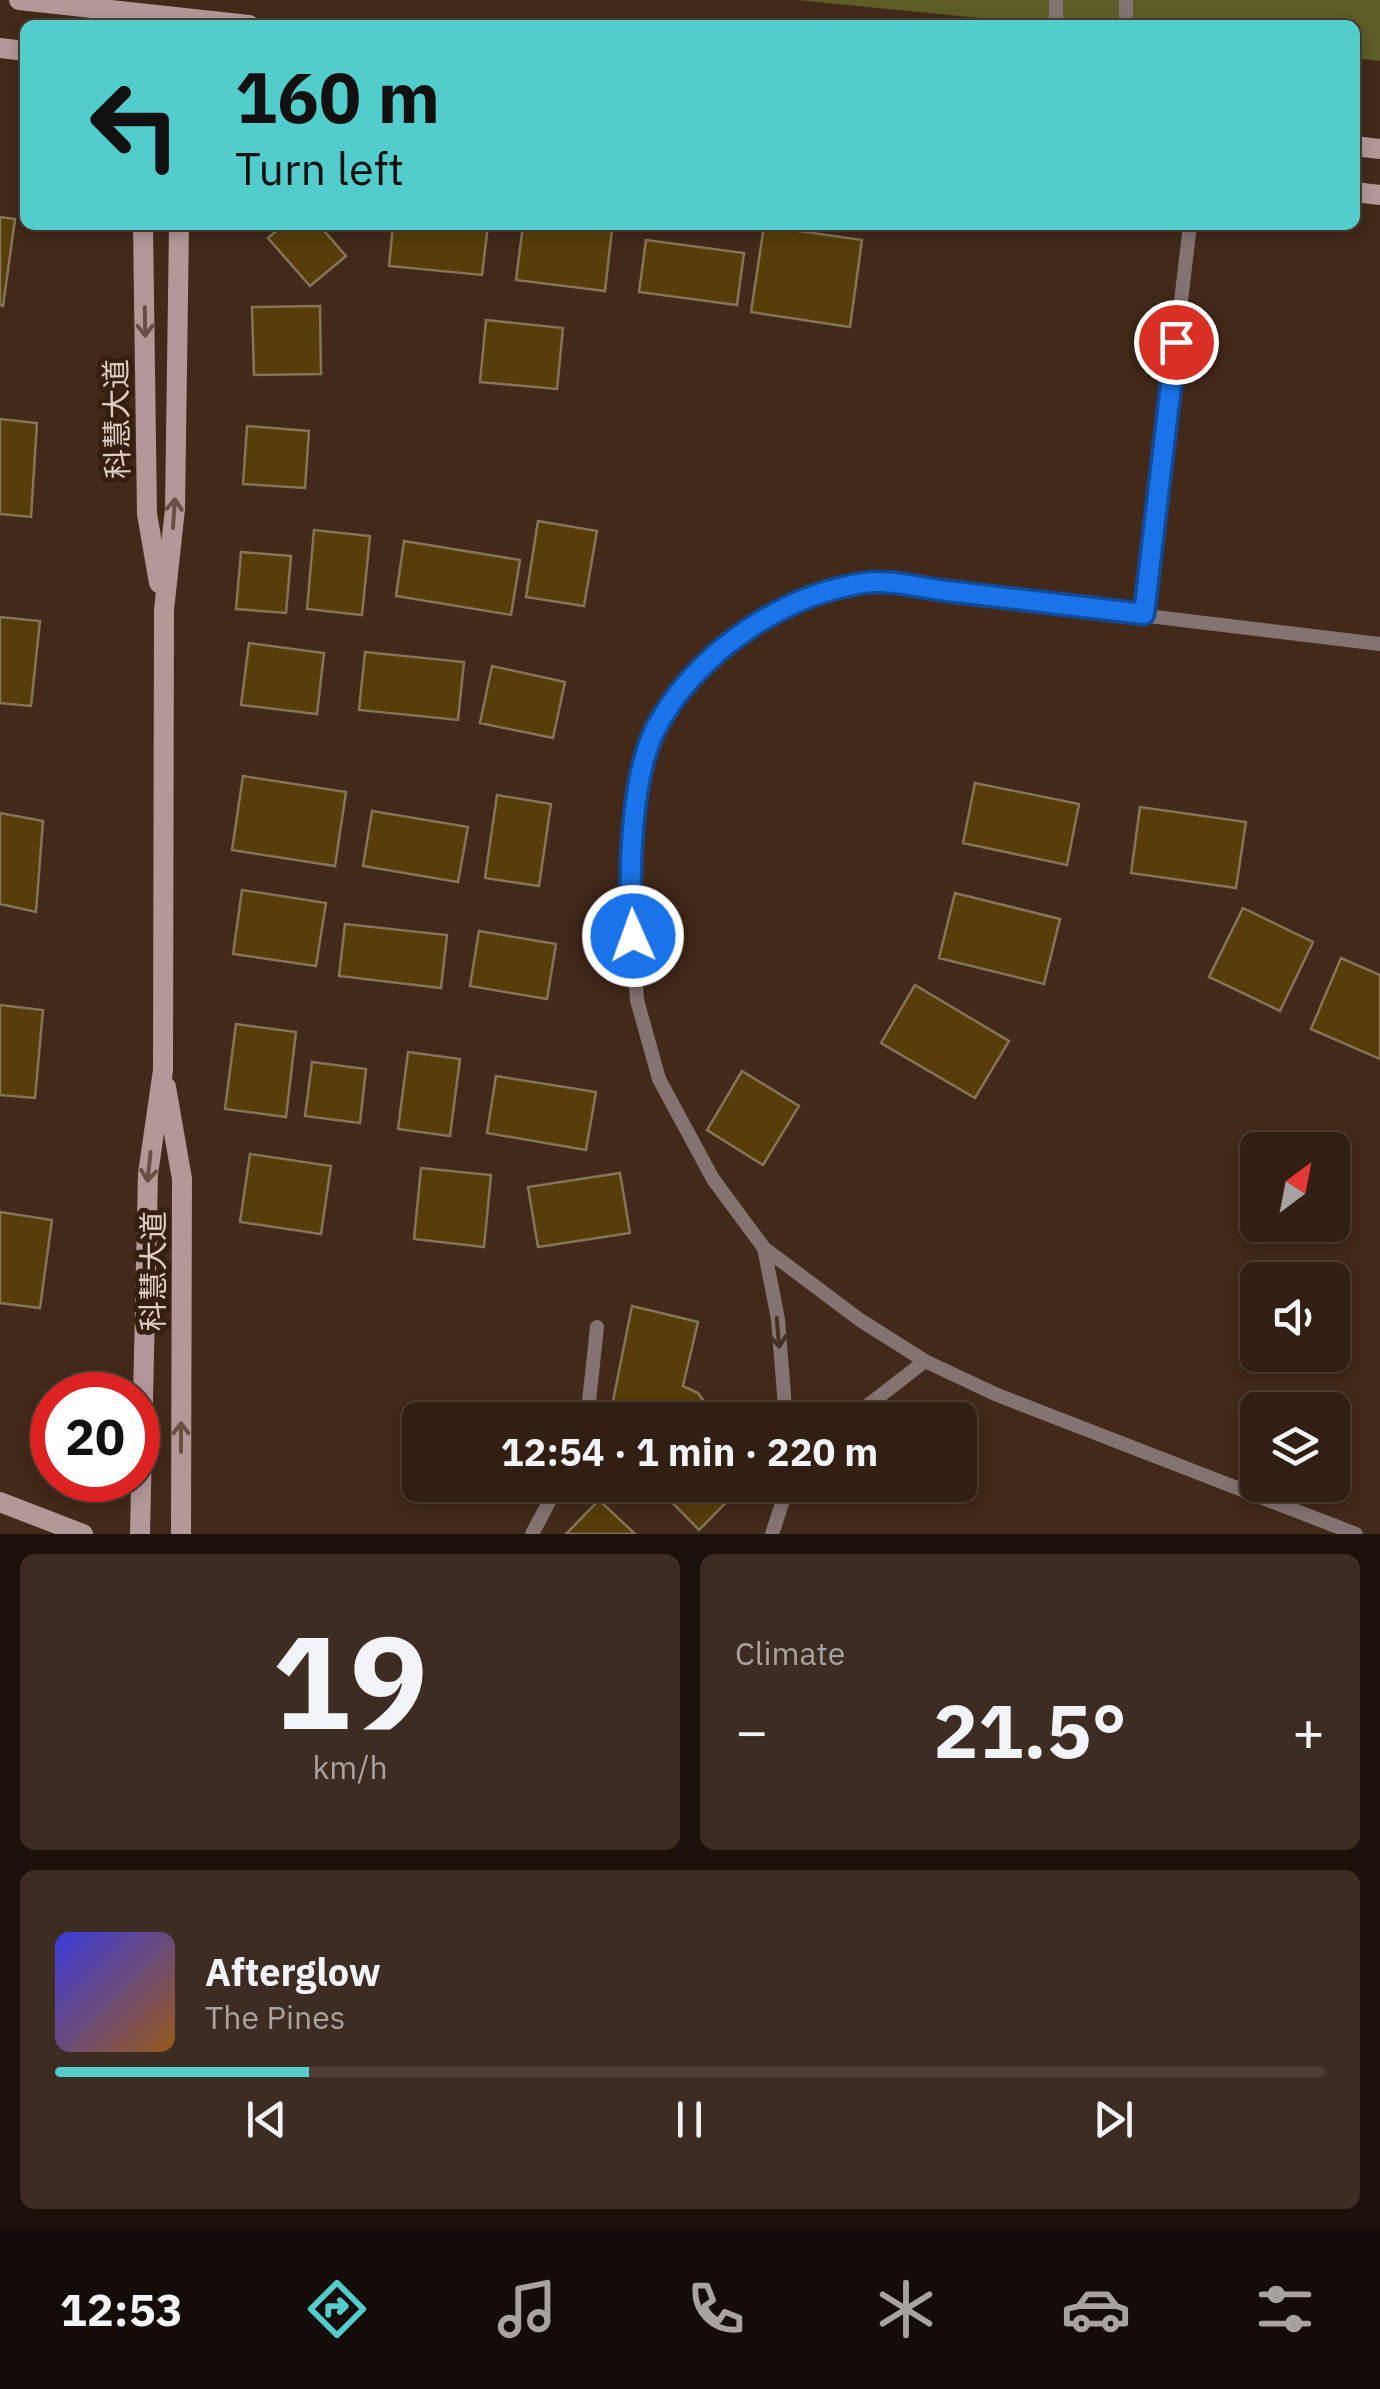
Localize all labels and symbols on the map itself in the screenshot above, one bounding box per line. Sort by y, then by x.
pin [1134,300,1219,385]
one-way arrow [135,306,154,338]
street label: 科慧大道 [95,359,137,479]
one-way arrow [164,498,183,530]
position arrow [581,884,685,988]
north arrow [1240,1132,1350,1242]
one-way arrow [139,1150,158,1182]
street label: 科慧大道 [133,1211,172,1331]
one-way arrow [769,1317,788,1349]
speed limit sign: 20 [30,1372,160,1502]
one-way arrow [172,1421,190,1454]

